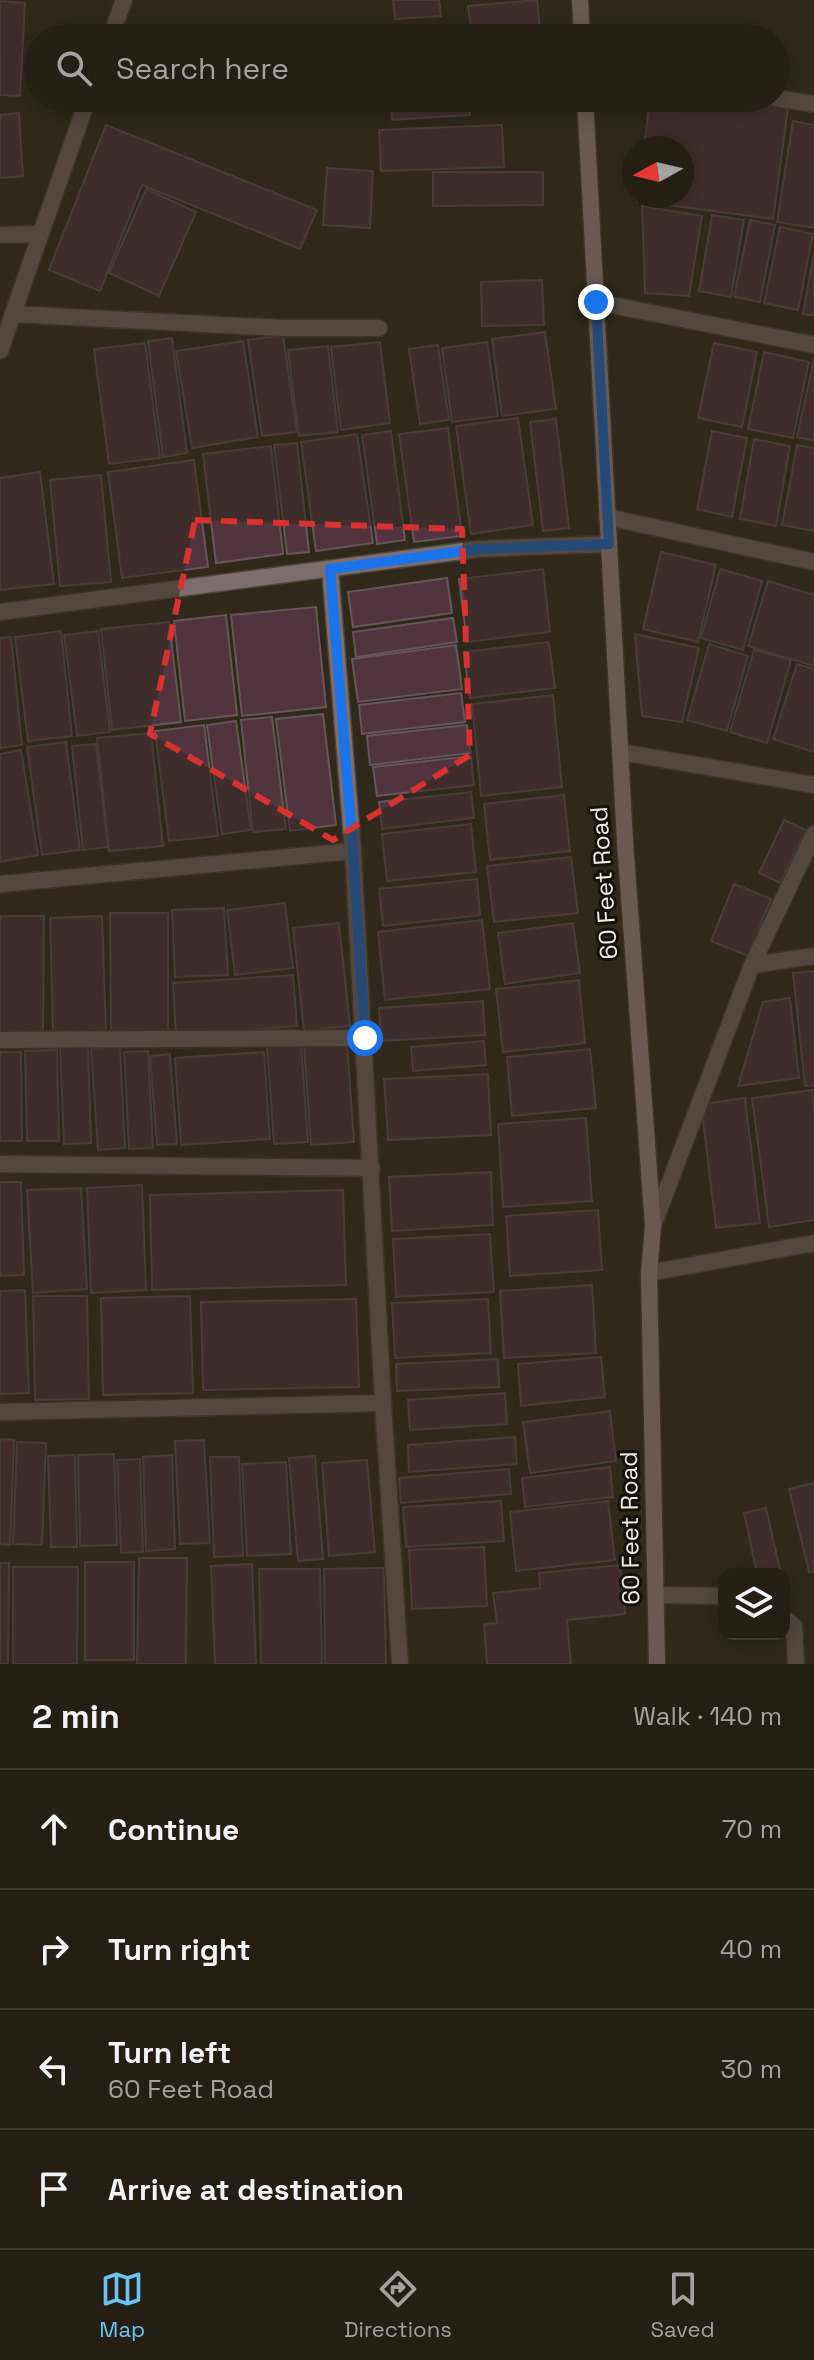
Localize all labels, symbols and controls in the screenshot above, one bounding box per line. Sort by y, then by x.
search box [24,24,790,112]
icon: search [52,46,96,90]
text: Search here [116,49,289,88]
north arrow [622,136,694,208]
route end [578,284,614,320]
street label: 60 Feet Road [583,806,624,960]
route start [347,1020,383,1056]
street label: 60 Feet Road [613,1451,646,1605]
map controls [718,1568,790,1640]
button: layers [718,1568,790,1640]
text: 2 min [32,1695,120,1738]
text: Walk · 140 m [633,1699,782,1733]
icon: ahead [32,1807,76,1851]
text: Continue [108,1810,239,1849]
text: 70 m [722,1812,782,1846]
icon: right [32,1927,76,1971]
text: Turn right [108,1930,251,1969]
text: 40 m [720,1932,782,1966]
text: Turn left [108,2033,231,2072]
icon: left [32,2047,76,2091]
text: 30 m [721,2052,782,2086]
text: 60 Feet Road [108,2072,274,2106]
icon: arrive [32,2167,76,2211]
text: Arrive at destination [108,2170,404,2209]
tab: Map [99,2267,145,2343]
tab: Directions [344,2267,452,2343]
tab: Saved [650,2267,715,2343]

